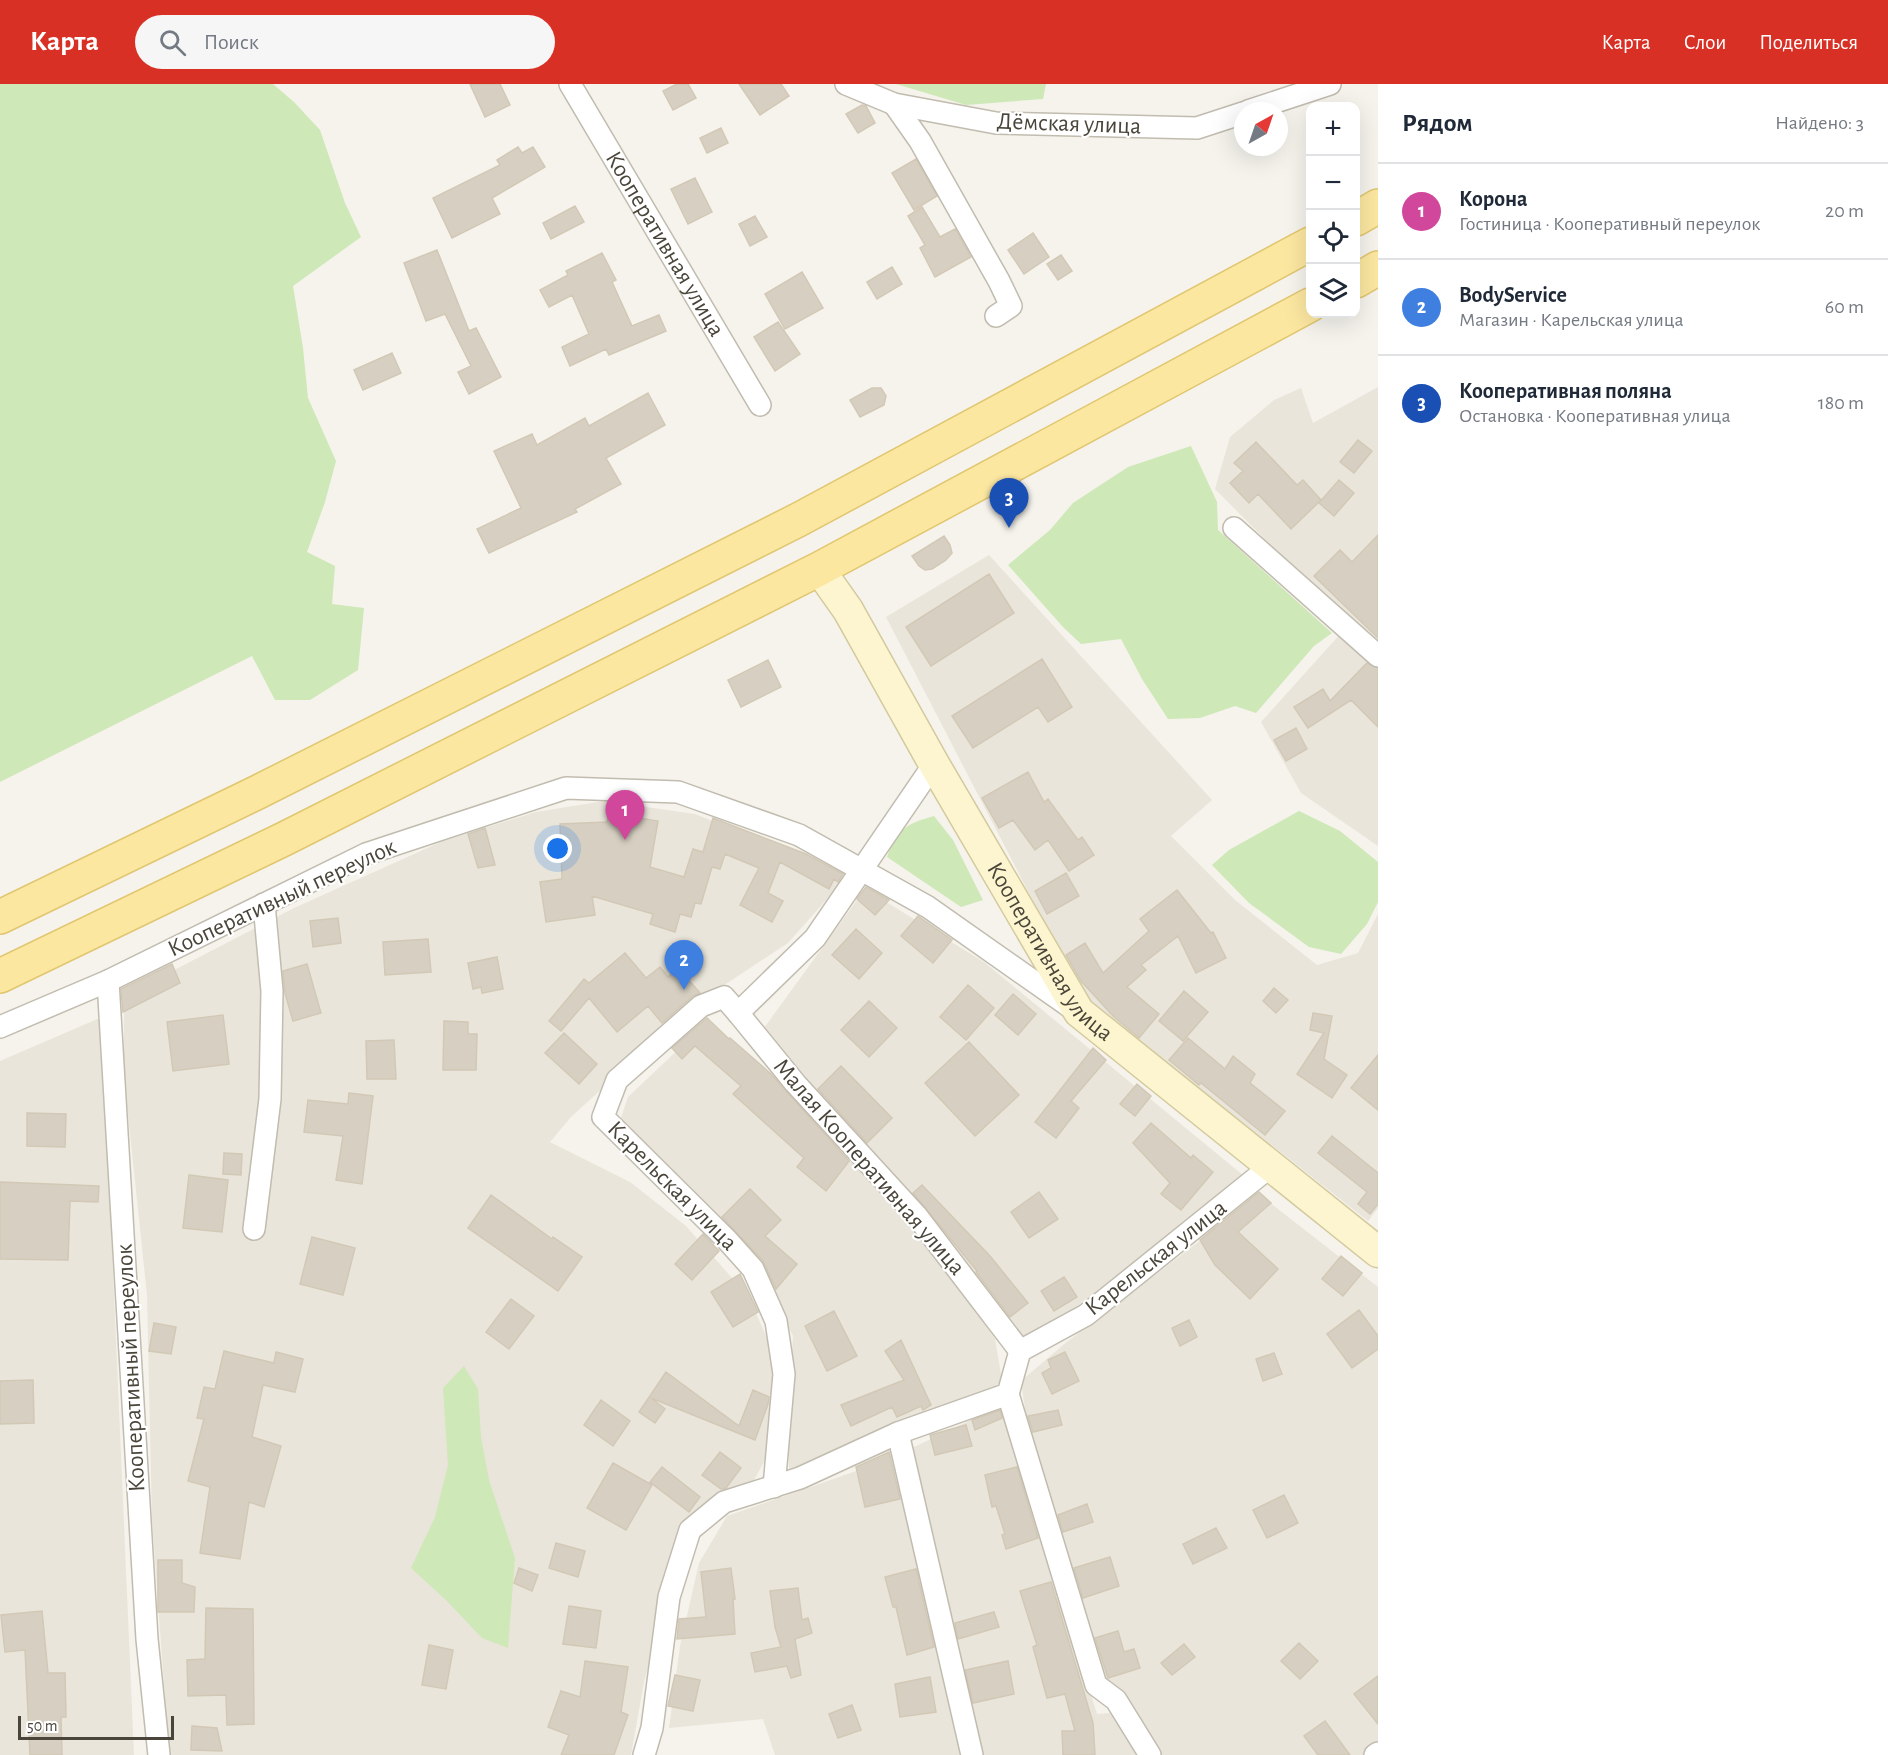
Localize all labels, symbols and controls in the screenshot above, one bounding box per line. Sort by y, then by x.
search box [135,15,555,69]
icon: search [156,26,189,59]
text: Карта [30,28,99,56]
text: Поиск [204,31,259,53]
text: Карта [1601,32,1651,53]
text: Слои [1684,32,1726,53]
text: Поделиться [1759,32,1858,53]
north arrow [1234,102,1288,156]
map controls [1306,102,1360,318]
button: + [1306,102,1360,156]
street label: Дёмская улица [996,109,1142,139]
text: Рядом [1402,110,1473,136]
text: Найдено: 3 [1775,113,1864,133]
street label: Кооперативная улица [601,147,729,341]
button: − [1306,156,1360,210]
text: Корона [1459,188,1528,210]
text: 1 [1418,201,1425,221]
text: 20 m [1825,201,1864,221]
button: locate [1306,210,1360,264]
text: Гостиница · Кооперативный переулок [1459,214,1760,234]
button: layers [1306,264,1360,318]
text: BodyService [1459,284,1567,306]
text: 2 [1417,297,1426,317]
text: 60 m [1825,297,1864,317]
text: Магазин · Карельская улица [1459,310,1684,330]
text: Кооперативная поляна [1459,380,1672,402]
text: 3 [1417,393,1426,413]
text: 180 m [1818,393,1864,413]
text: Остановка · Кооперативная улица [1459,406,1731,426]
pin: 3 [990,478,1028,528]
pin: 1 [606,790,644,840]
your location [543,834,572,863]
street label: Кооперативный переулок [164,835,400,961]
street label: Кооперативная улица [982,858,1117,1046]
pin: 2 [664,940,704,990]
street label: Малая Кооперативная улица [769,1054,969,1280]
street label: Карельская улица [603,1117,741,1255]
street label: Карельская улица [1081,1196,1231,1320]
street label: Кооперативный переулок [113,1243,149,1493]
scale bar [18,1713,174,1740]
text: 50 m [27,1718,58,1734]

